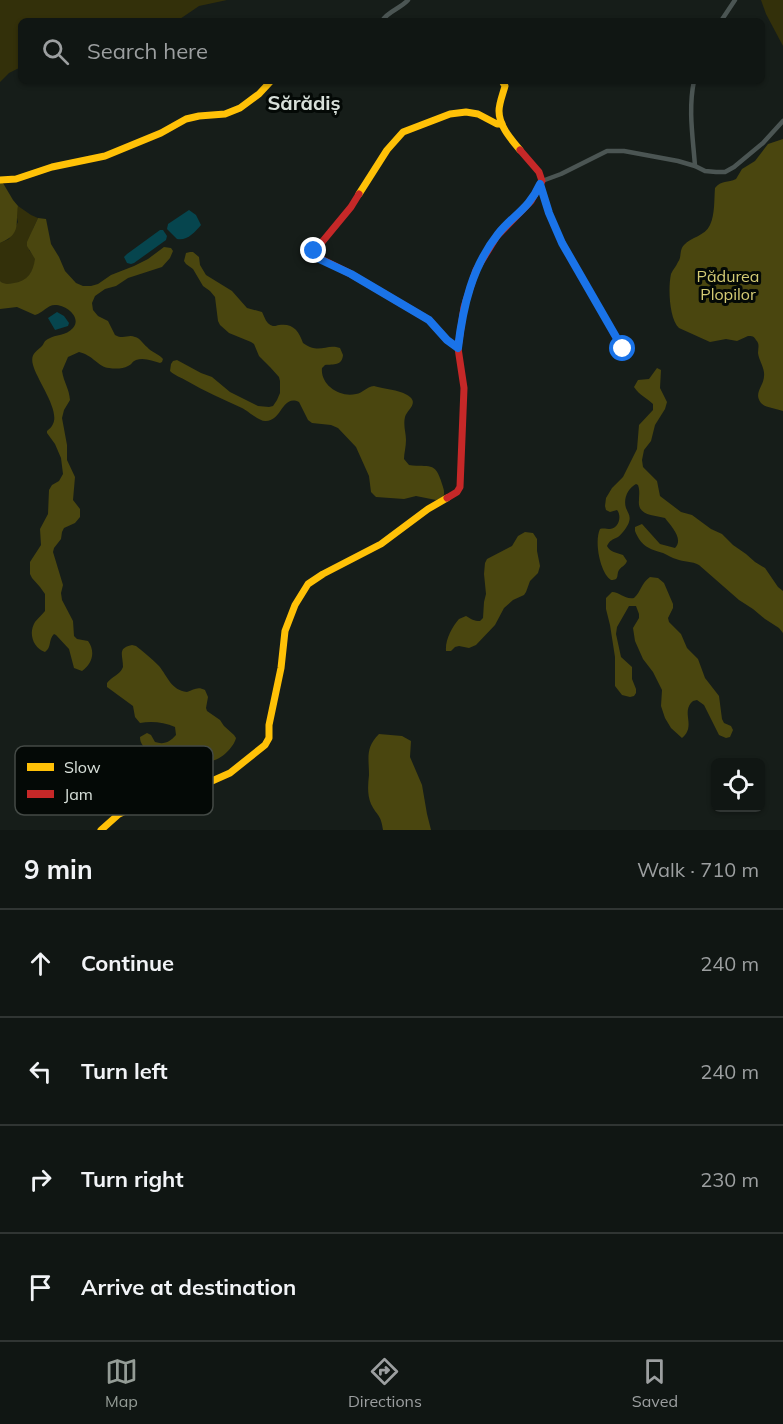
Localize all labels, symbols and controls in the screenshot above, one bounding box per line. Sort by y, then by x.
search box [18,18,765,84]
icon: search [39,35,72,68]
text: Search here [87,37,208,65]
district label: Sărădiș [267,90,341,115]
route end [300,237,326,263]
park label: Pădurea Plopilor [697,266,759,304]
route start [609,335,635,361]
legend [15,746,213,815]
text: Slow [64,757,101,777]
map controls [711,758,765,812]
button: locate [711,758,765,812]
text: Jam [64,784,93,804]
text: 9 min [24,853,93,886]
text: Walk · 710 m [637,857,759,882]
icon: ahead [24,947,57,980]
text: Continue [81,949,174,977]
text: 240 m [700,951,759,976]
icon: left [24,1055,57,1088]
text: Turn left [81,1057,168,1085]
text: 240 m [700,1059,759,1084]
icon: right [24,1163,57,1196]
text: Turn right [81,1165,184,1193]
text: 230 m [700,1167,759,1192]
icon: arrive [24,1271,57,1304]
text: Arrive at destination [81,1273,296,1301]
tab: Map [105,1355,138,1411]
tab: Directions [348,1355,422,1411]
tab: Saved [632,1355,678,1411]

